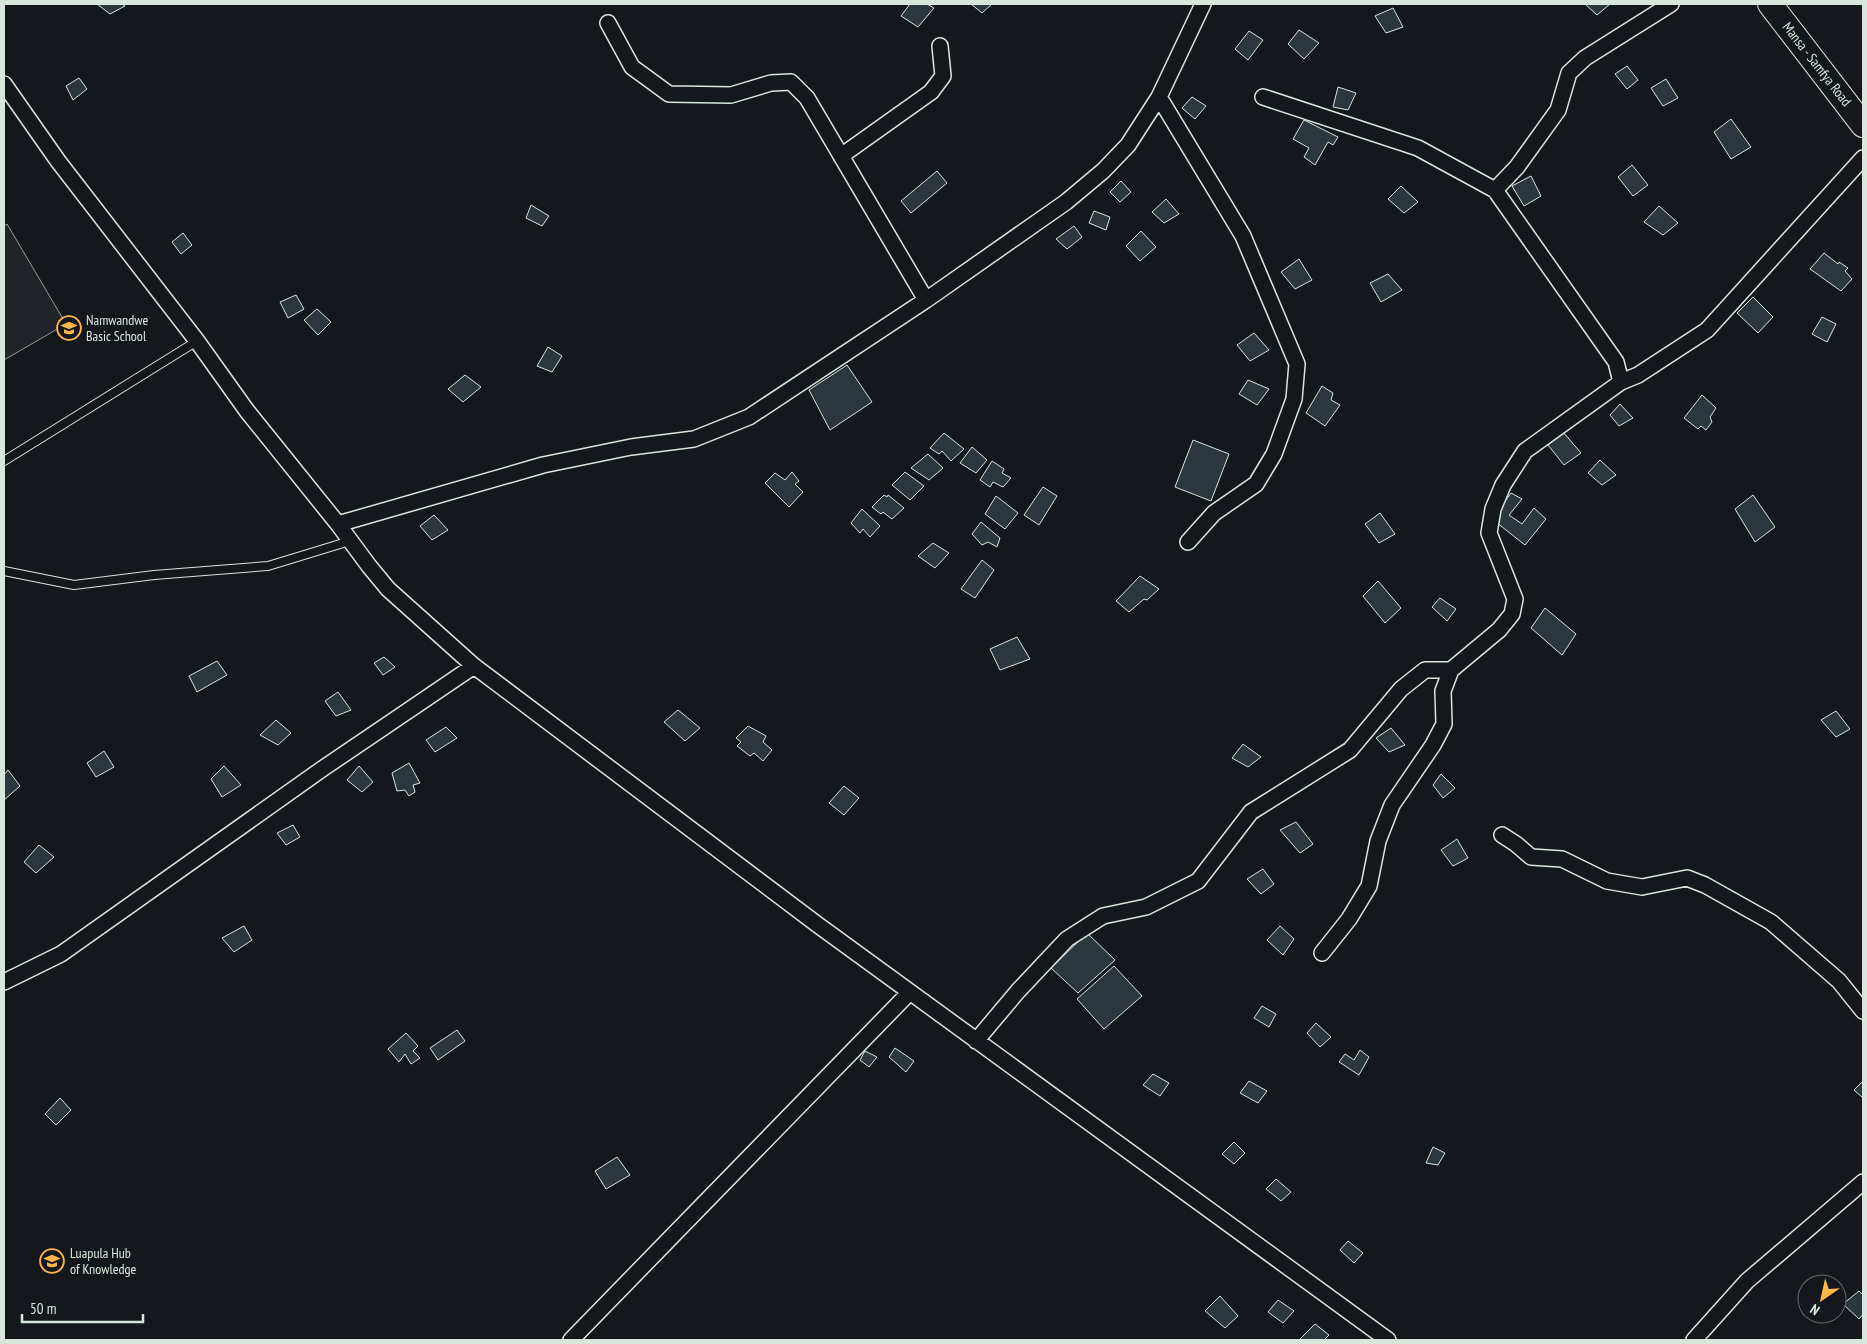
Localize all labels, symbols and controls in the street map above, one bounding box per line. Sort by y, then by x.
street label: Mansa - Samfya Road [1779,18,1855,110]
place label: Namwandwe Basic School [86,311,148,345]
school or university icon: Namwandwe Basic School [56,315,82,341]
place label: Luapula Hub of Knowledge [70,1244,137,1278]
school or university icon: Luapula Hub of Knowledge [39,1248,65,1274]
north arrow [1797,1274,1847,1324]
scale bar [22,1292,144,1324]
text: 50 m [30,1299,56,1318]
text: N [1807,1300,1823,1319]

